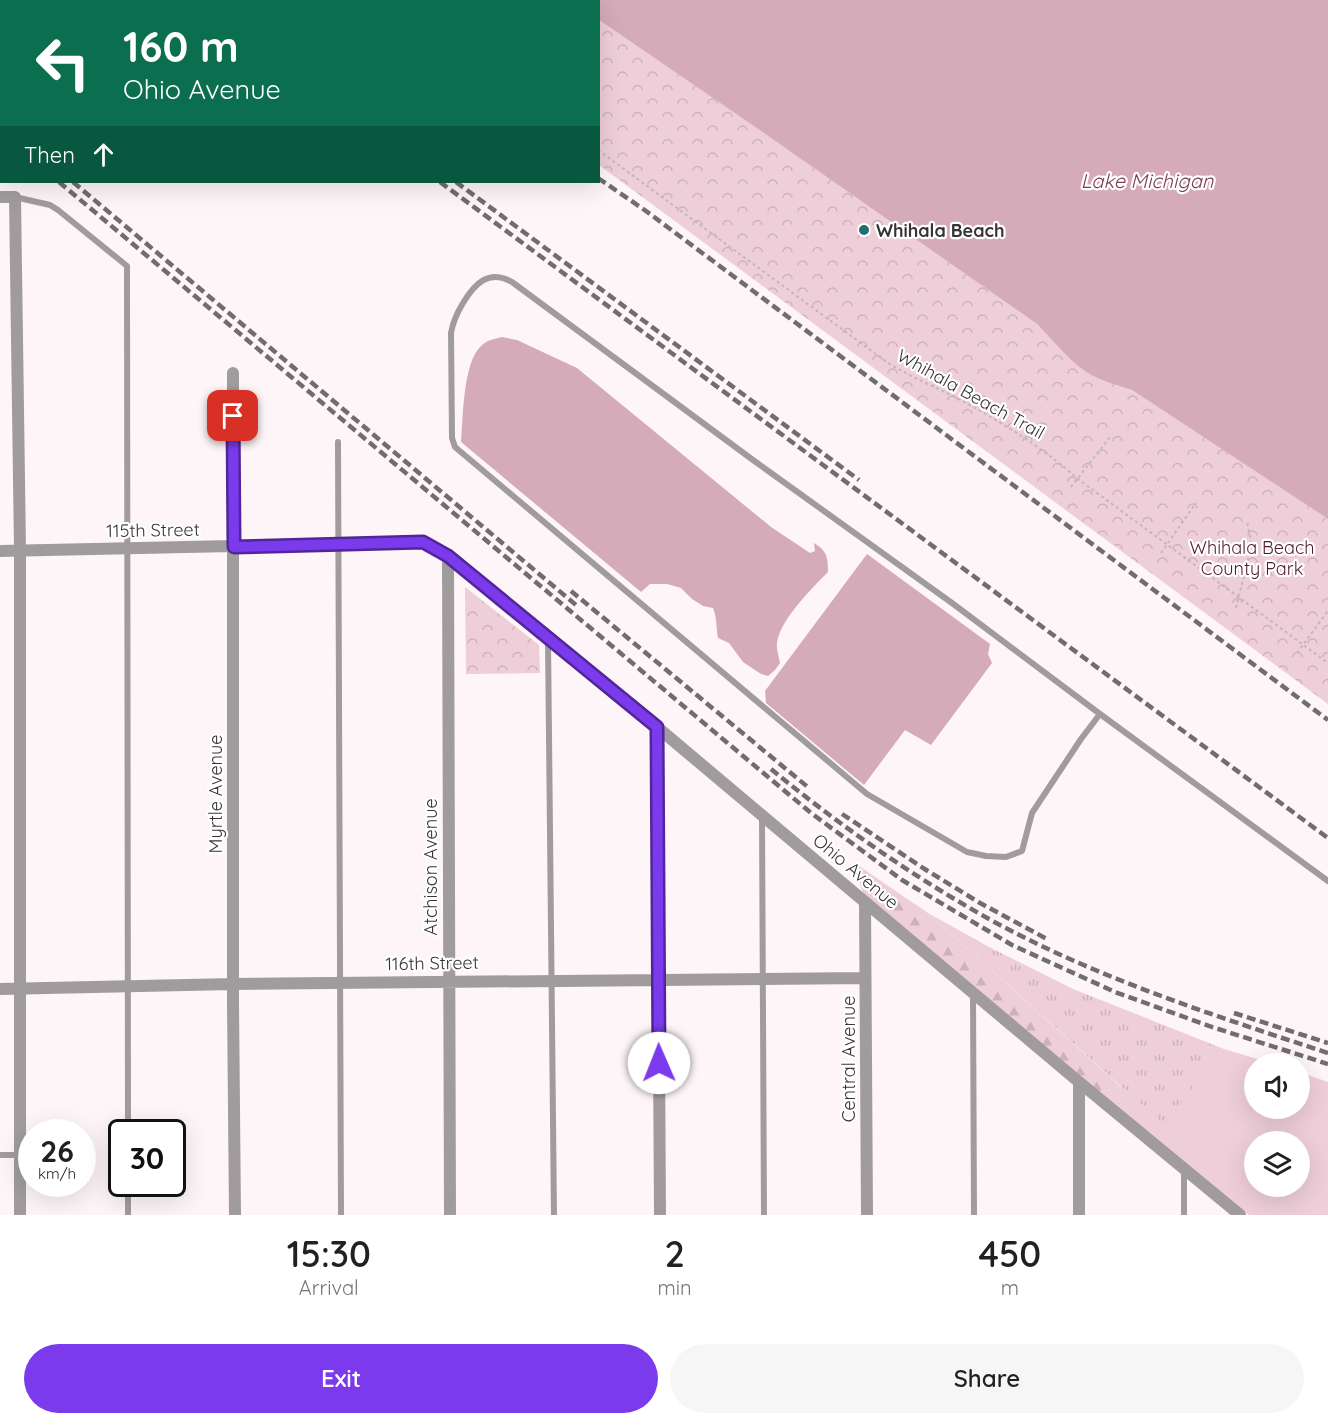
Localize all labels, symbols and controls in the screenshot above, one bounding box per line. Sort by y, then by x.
text: 160 m [123,20,239,73]
icon: left [24,24,102,102]
text: Ohio Avenue [123,72,281,106]
icon: ahead [87,138,120,171]
text: Then [24,141,75,169]
water label: Lake Michigan [1081,168,1214,193]
place label: Whihala Beach [876,219,1005,242]
marker: Whihala Beach [857,223,871,237]
street label: Whihala Beach Trail [893,344,1049,444]
pin [207,390,258,441]
icon: arrive [216,399,249,432]
street label: 115th Street [106,518,200,542]
park label: Whihala Beach County Park [1190,536,1314,580]
street label: Myrtle Avenue [204,735,227,853]
street label: Atchison Avenue [419,798,442,936]
street label: Ohio Avenue [808,828,904,914]
street label: 116th Street [385,951,479,975]
street label: Central Avenue [837,996,860,1122]
position arrow [627,1031,691,1095]
map controls [1244,1053,1310,1197]
button: sound [1244,1053,1310,1119]
speed limit sign: 30 [108,1119,186,1197]
button: layers [1244,1131,1310,1197]
text: 26 [40,1132,74,1170]
text: km/h [38,1164,76,1183]
text: 15:30 [287,1231,371,1276]
text: 2 [664,1231,685,1276]
text: 450 [978,1231,1041,1276]
text: Arrival [299,1275,359,1300]
text: min [658,1275,692,1300]
text: m [1001,1275,1019,1300]
button: Exit [24,1344,658,1413]
button: Share [670,1344,1304,1413]

